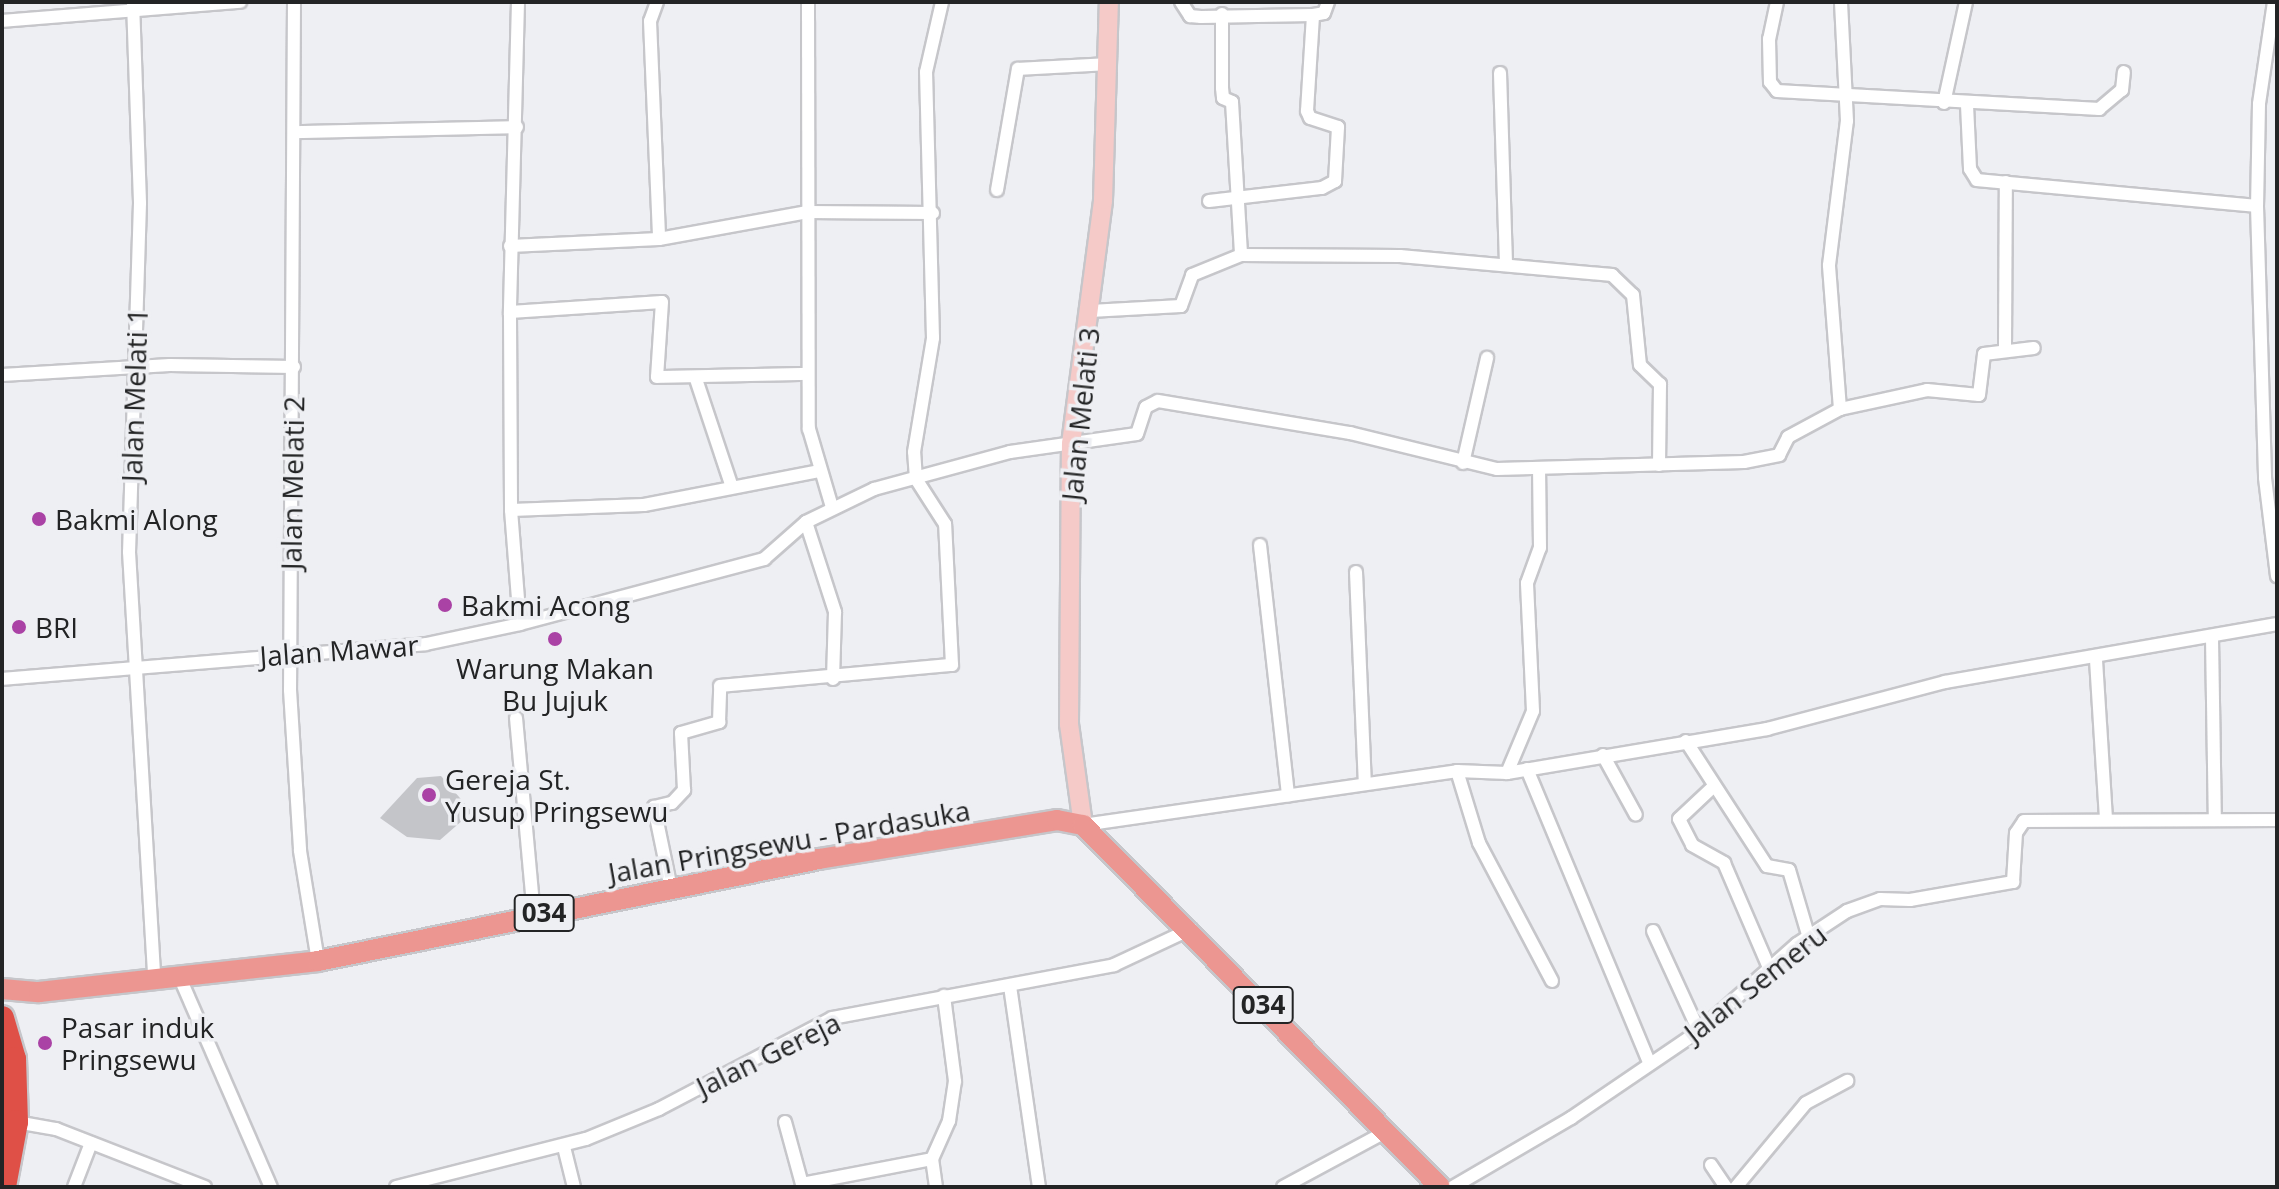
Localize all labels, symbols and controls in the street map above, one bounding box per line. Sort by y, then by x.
street label: Jalan Melati 1 [114,307,154,483]
street label: Jalan Melati 3 [1054,326,1106,502]
street label: Jalan Melati 2 [274,396,310,570]
place label: Bakmi Along [55,502,218,536]
marker: Bakmi Along [30,510,48,528]
place label: Bakmi Acong [461,588,630,622]
marker: Bakmi Acong [436,596,454,614]
place label: BRI [35,610,78,644]
marker: BRI [10,618,28,636]
street label: Jalan Mawar [258,628,420,672]
marker: Warung Makan Bu Jujuk [546,630,564,648]
place label: Warung Makan Bu Jujuk [456,651,654,717]
place label: Gereja St. Yusup Pringsewu [445,762,668,828]
marker: Gereja St. Yusup Pringsewu [420,786,438,804]
street label: Jalan Pringsewu - Pardasuka [606,793,972,889]
road number: 034 [512,891,576,935]
street label: Jalan Semeru [1677,917,1833,1049]
road number: 034 [1231,983,1295,1027]
street label: Jalan Gereja [691,1005,845,1103]
place label: Pasar induk Pringsewu [61,1010,214,1076]
marker: Pasar induk Pringsewu [36,1034,54,1052]

